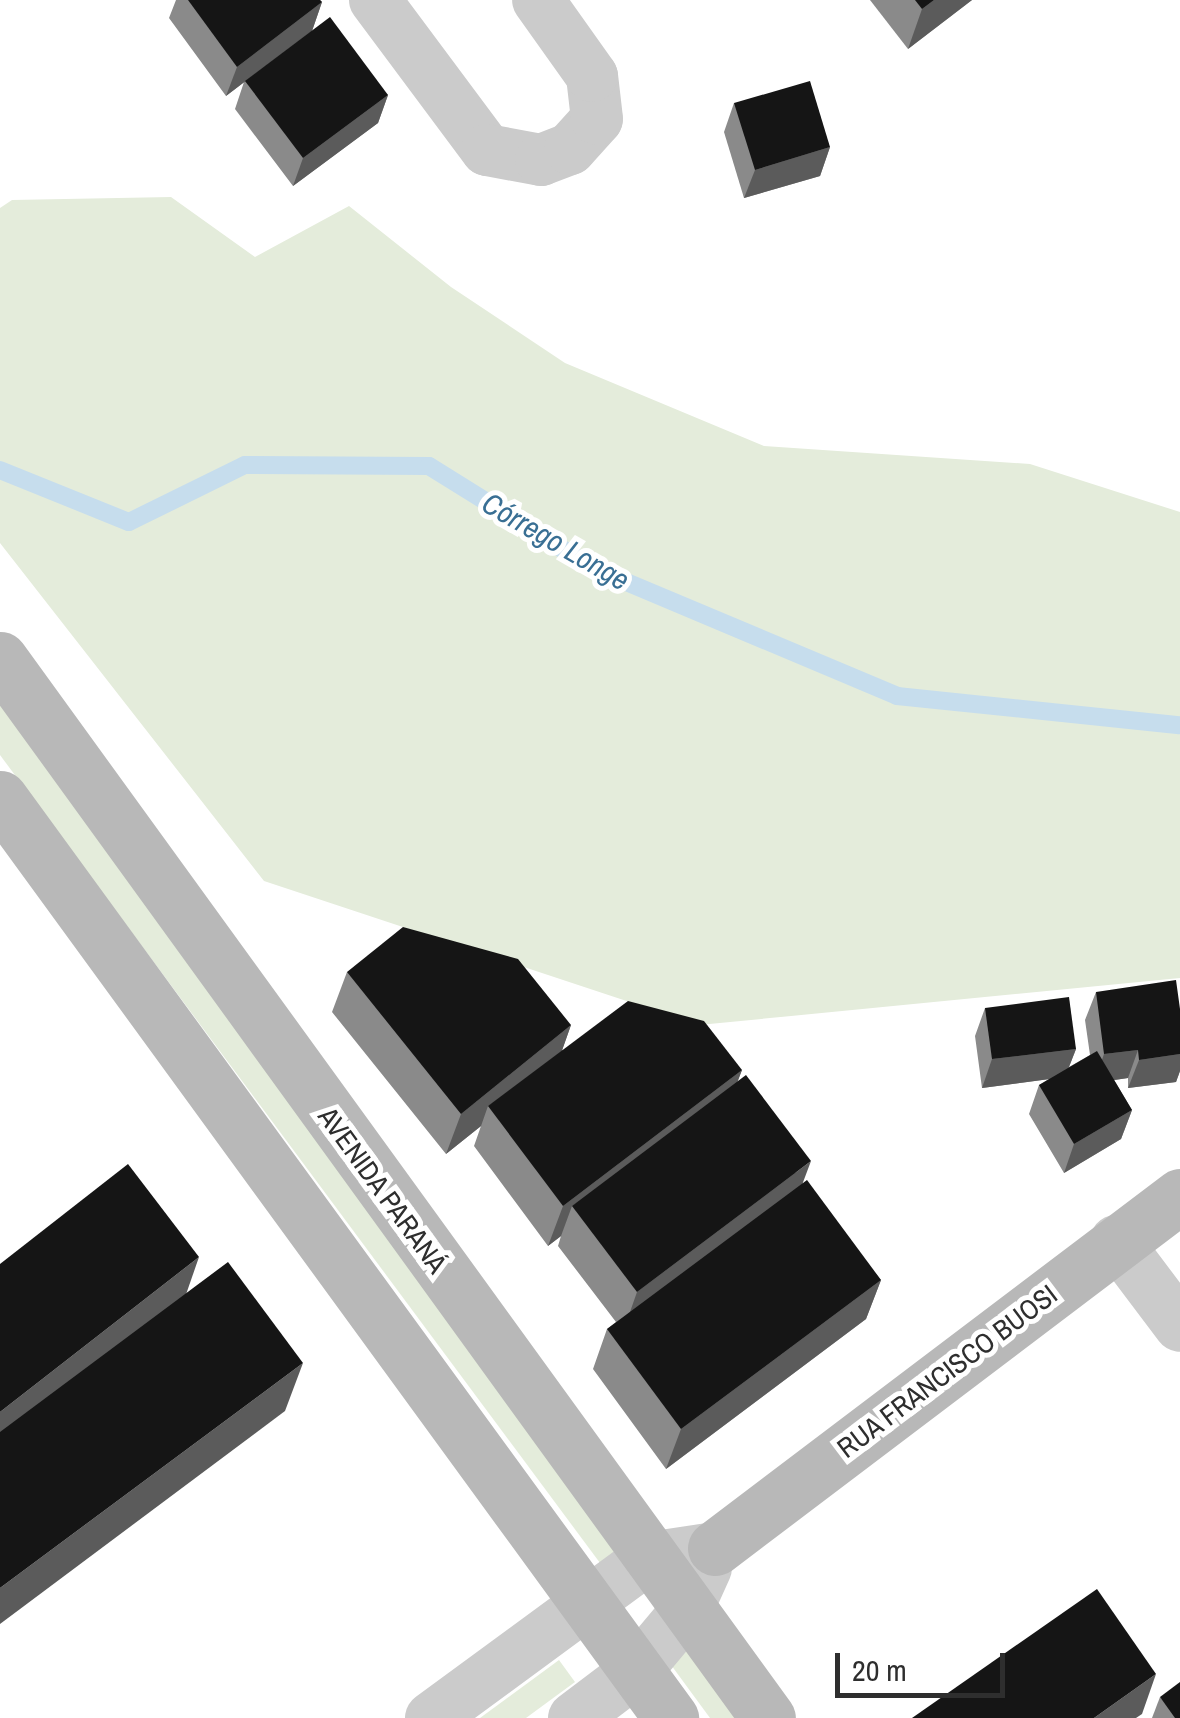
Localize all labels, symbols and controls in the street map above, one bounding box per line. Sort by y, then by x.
water label: Córrego Longe [476,484,636,598]
street label: AVENIDA PARANÁ [311,1100,455,1280]
street label: RUA FRANCISCO BUOSI [830,1277,1064,1465]
scale bar [840,1633,1010,1695]
text: 20 m [852,1650,907,1690]

